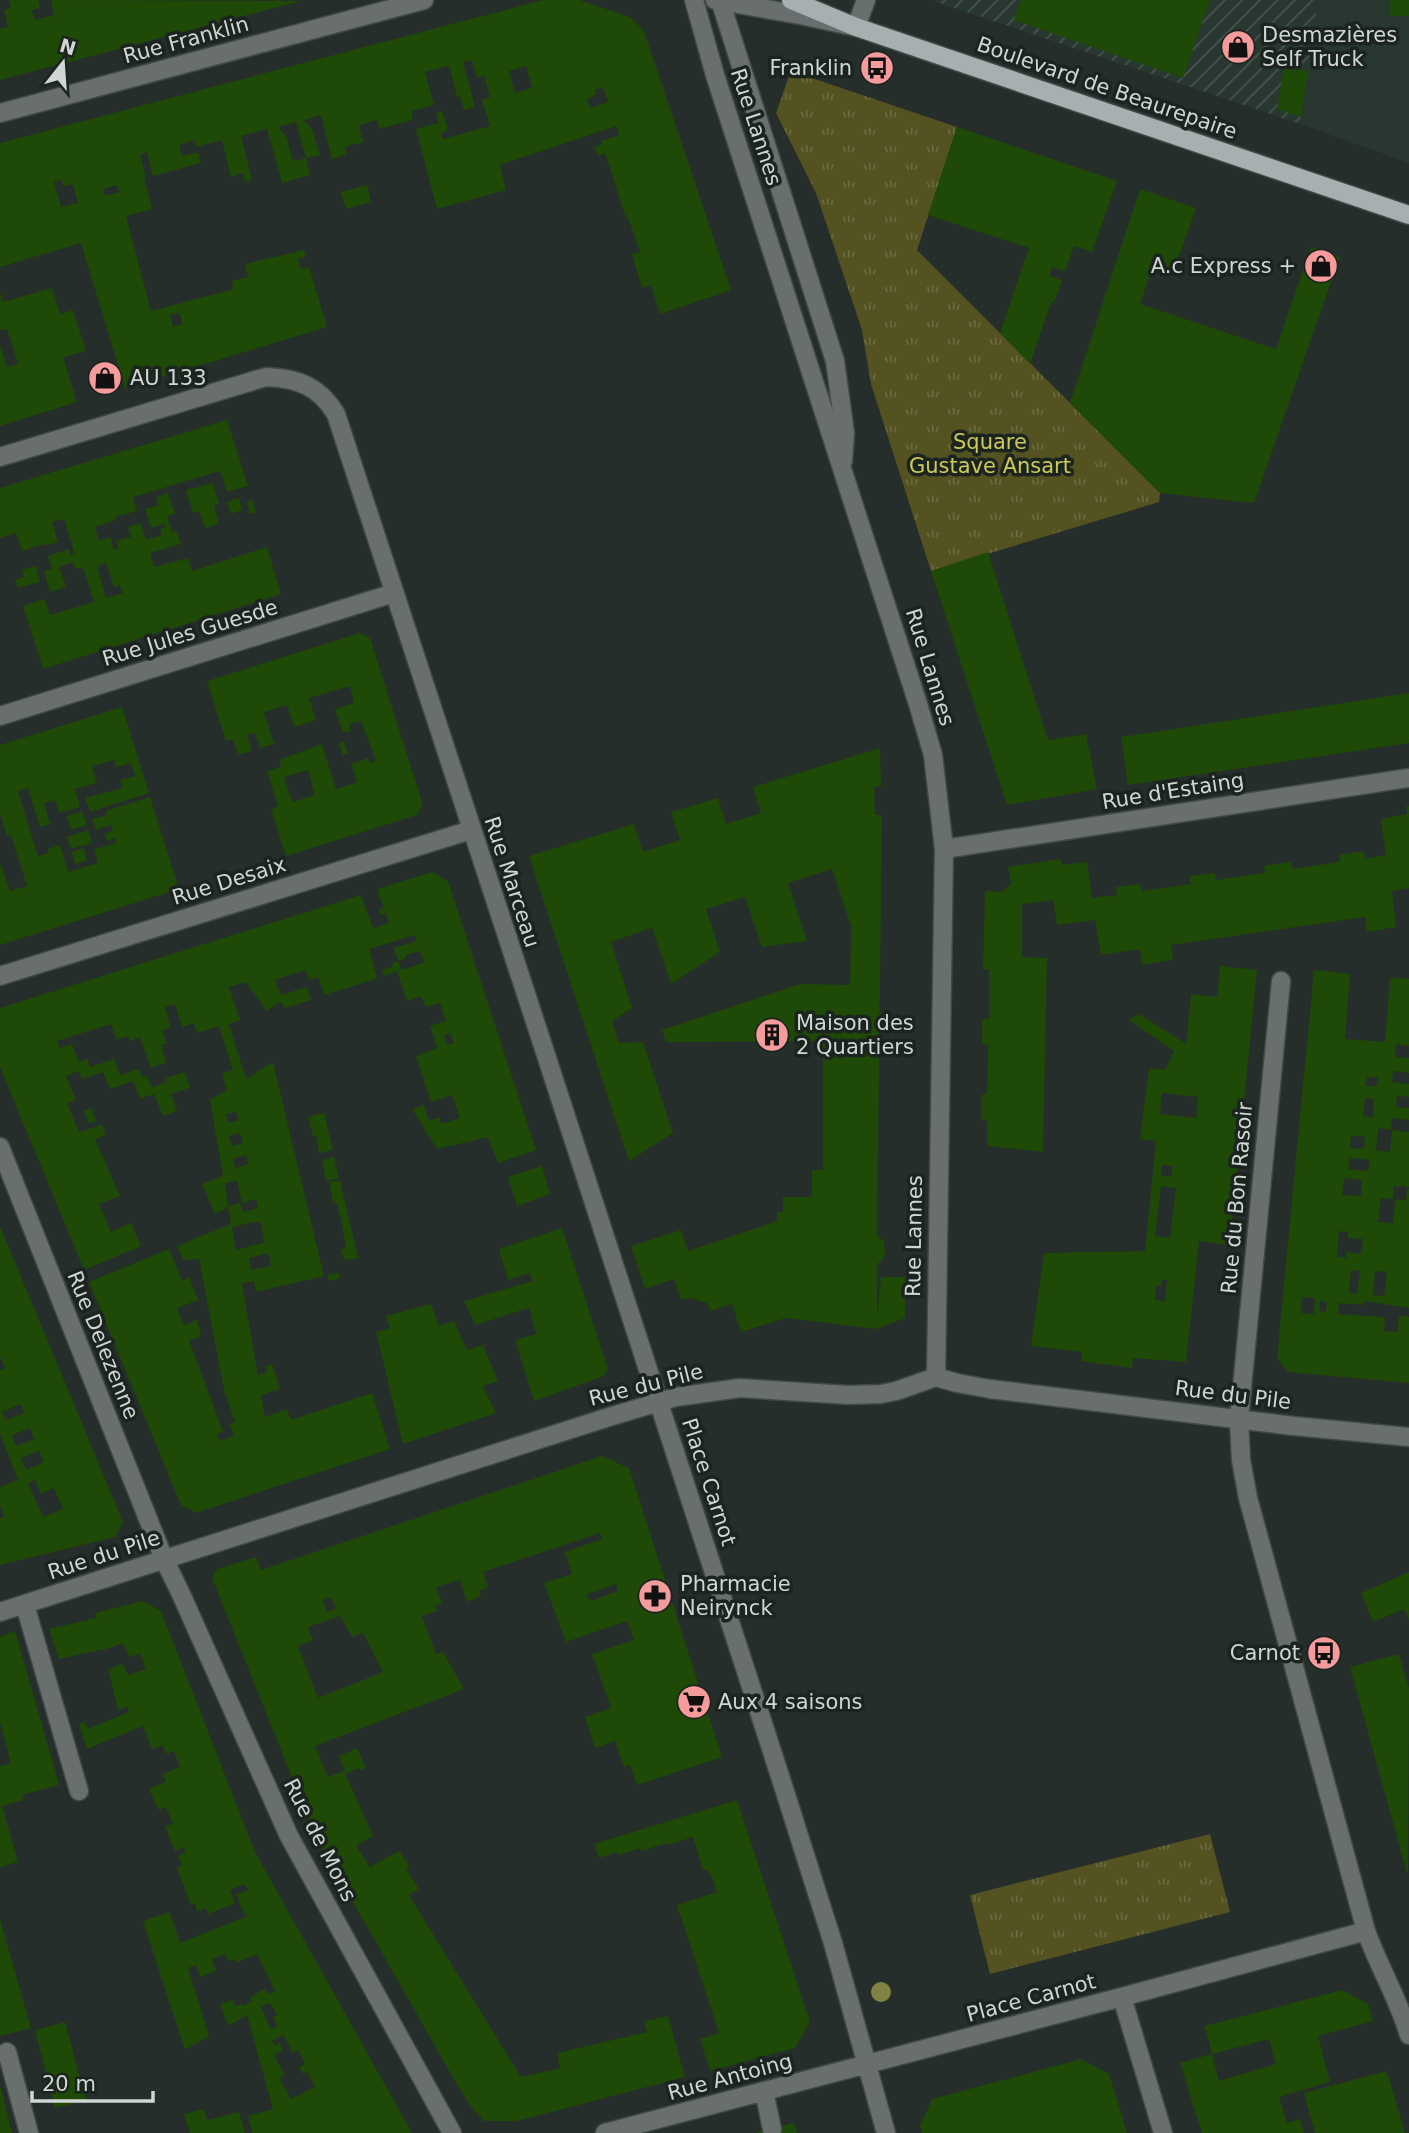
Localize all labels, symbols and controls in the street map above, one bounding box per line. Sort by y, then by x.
street label: Rue Franklin [121,12,251,68]
place label: Desmazières Self Truck [1262,23,1397,71]
north arrow [28,28,98,98]
shop icon: Desmazières Self Truck [1219,28,1257,66]
street label: Boulevard de Beaurepaire [974,32,1240,144]
text: N [57,34,79,60]
bus stop icon: Franklin [858,49,896,87]
place label: Franklin [769,56,852,80]
street label: Rue Lannes [726,65,786,189]
shop icon: A.c Express + [1302,247,1340,285]
place label: A.c Express + [1151,254,1296,278]
shop icon: AU 133 [86,359,124,397]
place label: AU 133 [130,366,207,390]
park label: Square Gustave Ansart [909,430,1071,478]
street label: Rue Jules Guesde [99,595,281,671]
street label: Rue Lannes [901,605,959,729]
street label: Rue d'Estaing [1100,768,1246,814]
street label: Rue Marceau [480,813,544,951]
street label: Rue Desaix [169,852,289,910]
place label: Maison des 2 Quartiers [796,1011,914,1059]
building icon: Maison des 2 Quartiers [753,1016,791,1054]
street label: Rue du Bon Rasoir [1217,1101,1257,1295]
street label: Rue Lannes [901,1175,927,1297]
street label: Rue Delezenne [62,1267,144,1423]
street label: Rue du Pile [586,1359,706,1411]
street label: Rue du Pile [1174,1376,1292,1414]
street label: Place Carnot [677,1415,741,1549]
street label: Rue du Pile [45,1526,163,1584]
place label: Pharmacie Neirynck [680,1572,791,1620]
pharmacy icon: Pharmacie Neirynck [636,1577,674,1615]
bus stop icon: Carnot [1305,1634,1343,1672]
place label: Carnot [1230,1641,1300,1665]
supermarket icon: Aux 4 saisons [675,1683,713,1721]
place label: Aux 4 saisons [718,1690,863,1714]
street label: Rue de Mons [279,1775,361,1905]
street label: Place Carnot [964,1969,1098,2027]
street label: Rue Antoing [665,2049,795,2105]
scale bar [32,2060,152,2104]
text: 20 m [42,2072,96,2096]

